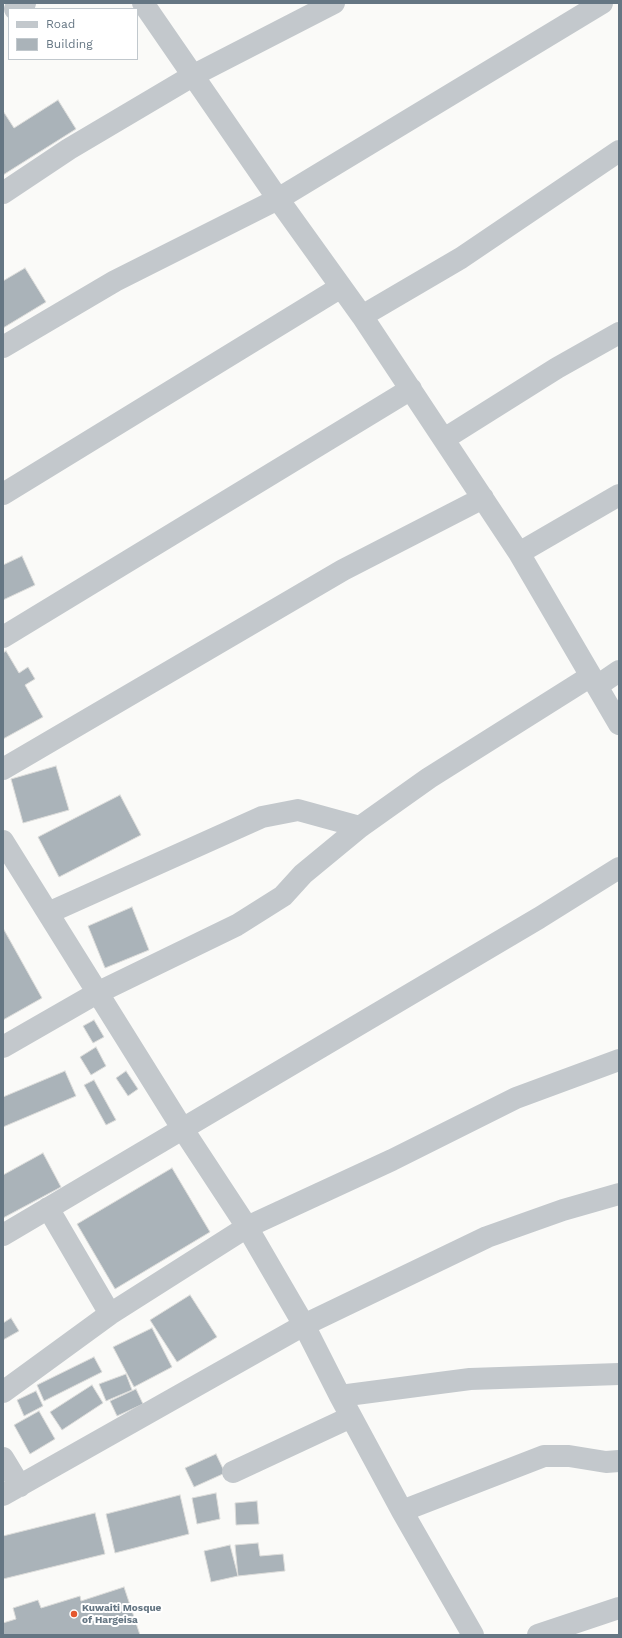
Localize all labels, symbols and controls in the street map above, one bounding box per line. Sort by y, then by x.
legend [8,8,138,60]
text: Road [46,17,75,31]
text: Building [46,37,93,51]
place label: Kuwaiti Mosque of Hargeisa [82,1602,161,1626]
marker: Kuwaiti Mosque of Hargeisa [69,1609,79,1619]

